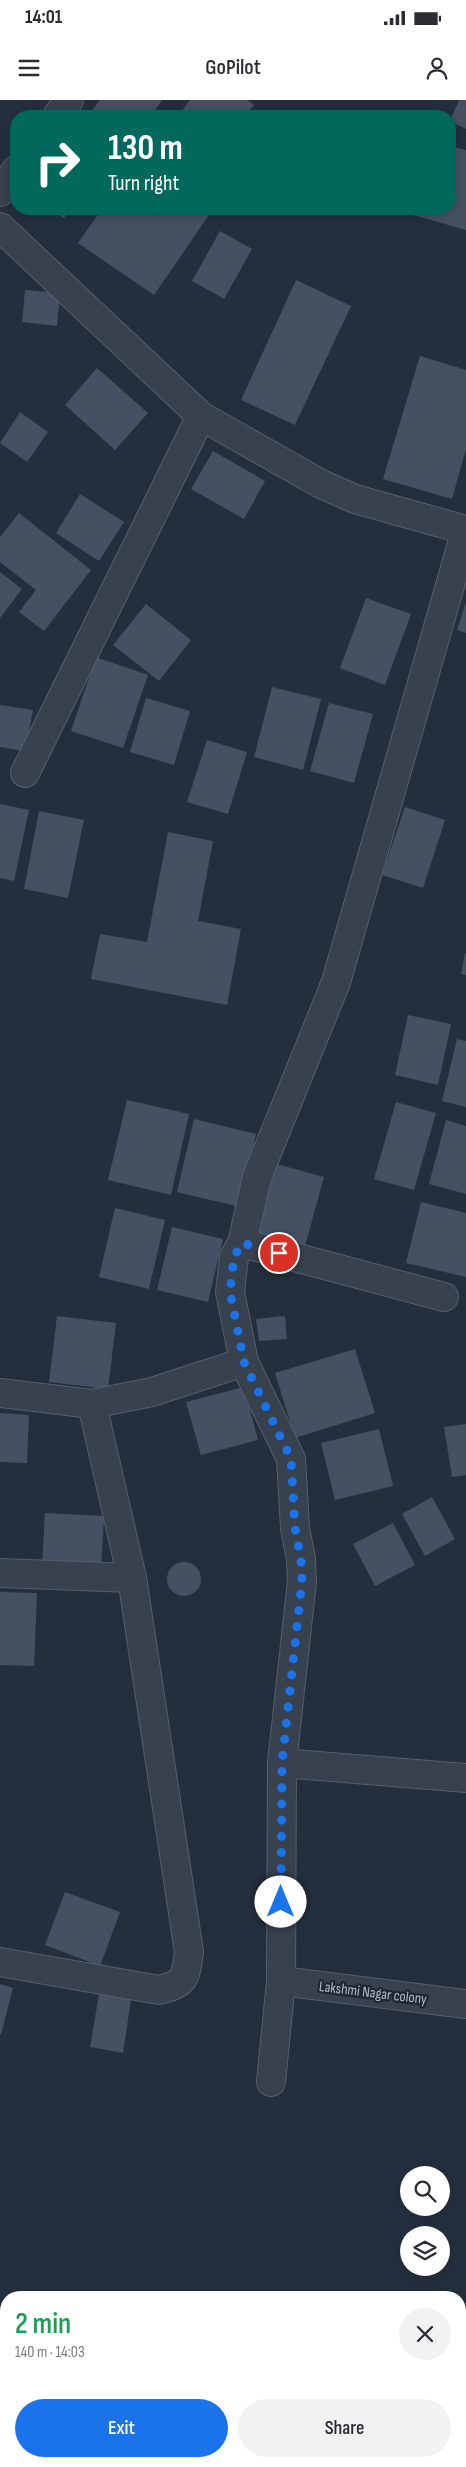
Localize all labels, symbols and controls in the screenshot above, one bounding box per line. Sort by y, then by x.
text: 14:01 [25,6,62,29]
icon: menu [15,54,43,82]
text: GoPilot [205,54,261,81]
icon: person [423,54,451,82]
text: 130 m [108,127,183,170]
icon: right [25,130,90,195]
text: Turn right [108,170,179,197]
pin [258,1232,300,1274]
icon: arrive [265,1239,293,1267]
position arrow [254,1875,306,1927]
street label: Lakshmi Nagar colony [318,1977,428,2009]
map controls [400,2166,450,2276]
button: search [400,2166,450,2216]
button: layers [400,2226,450,2276]
text: 2 min [15,2306,71,2342]
button: close [399,2308,451,2360]
text: 140 m · 14:03 [15,2343,85,2362]
button: Exit [15,2399,228,2457]
button: Share [238,2399,451,2457]

